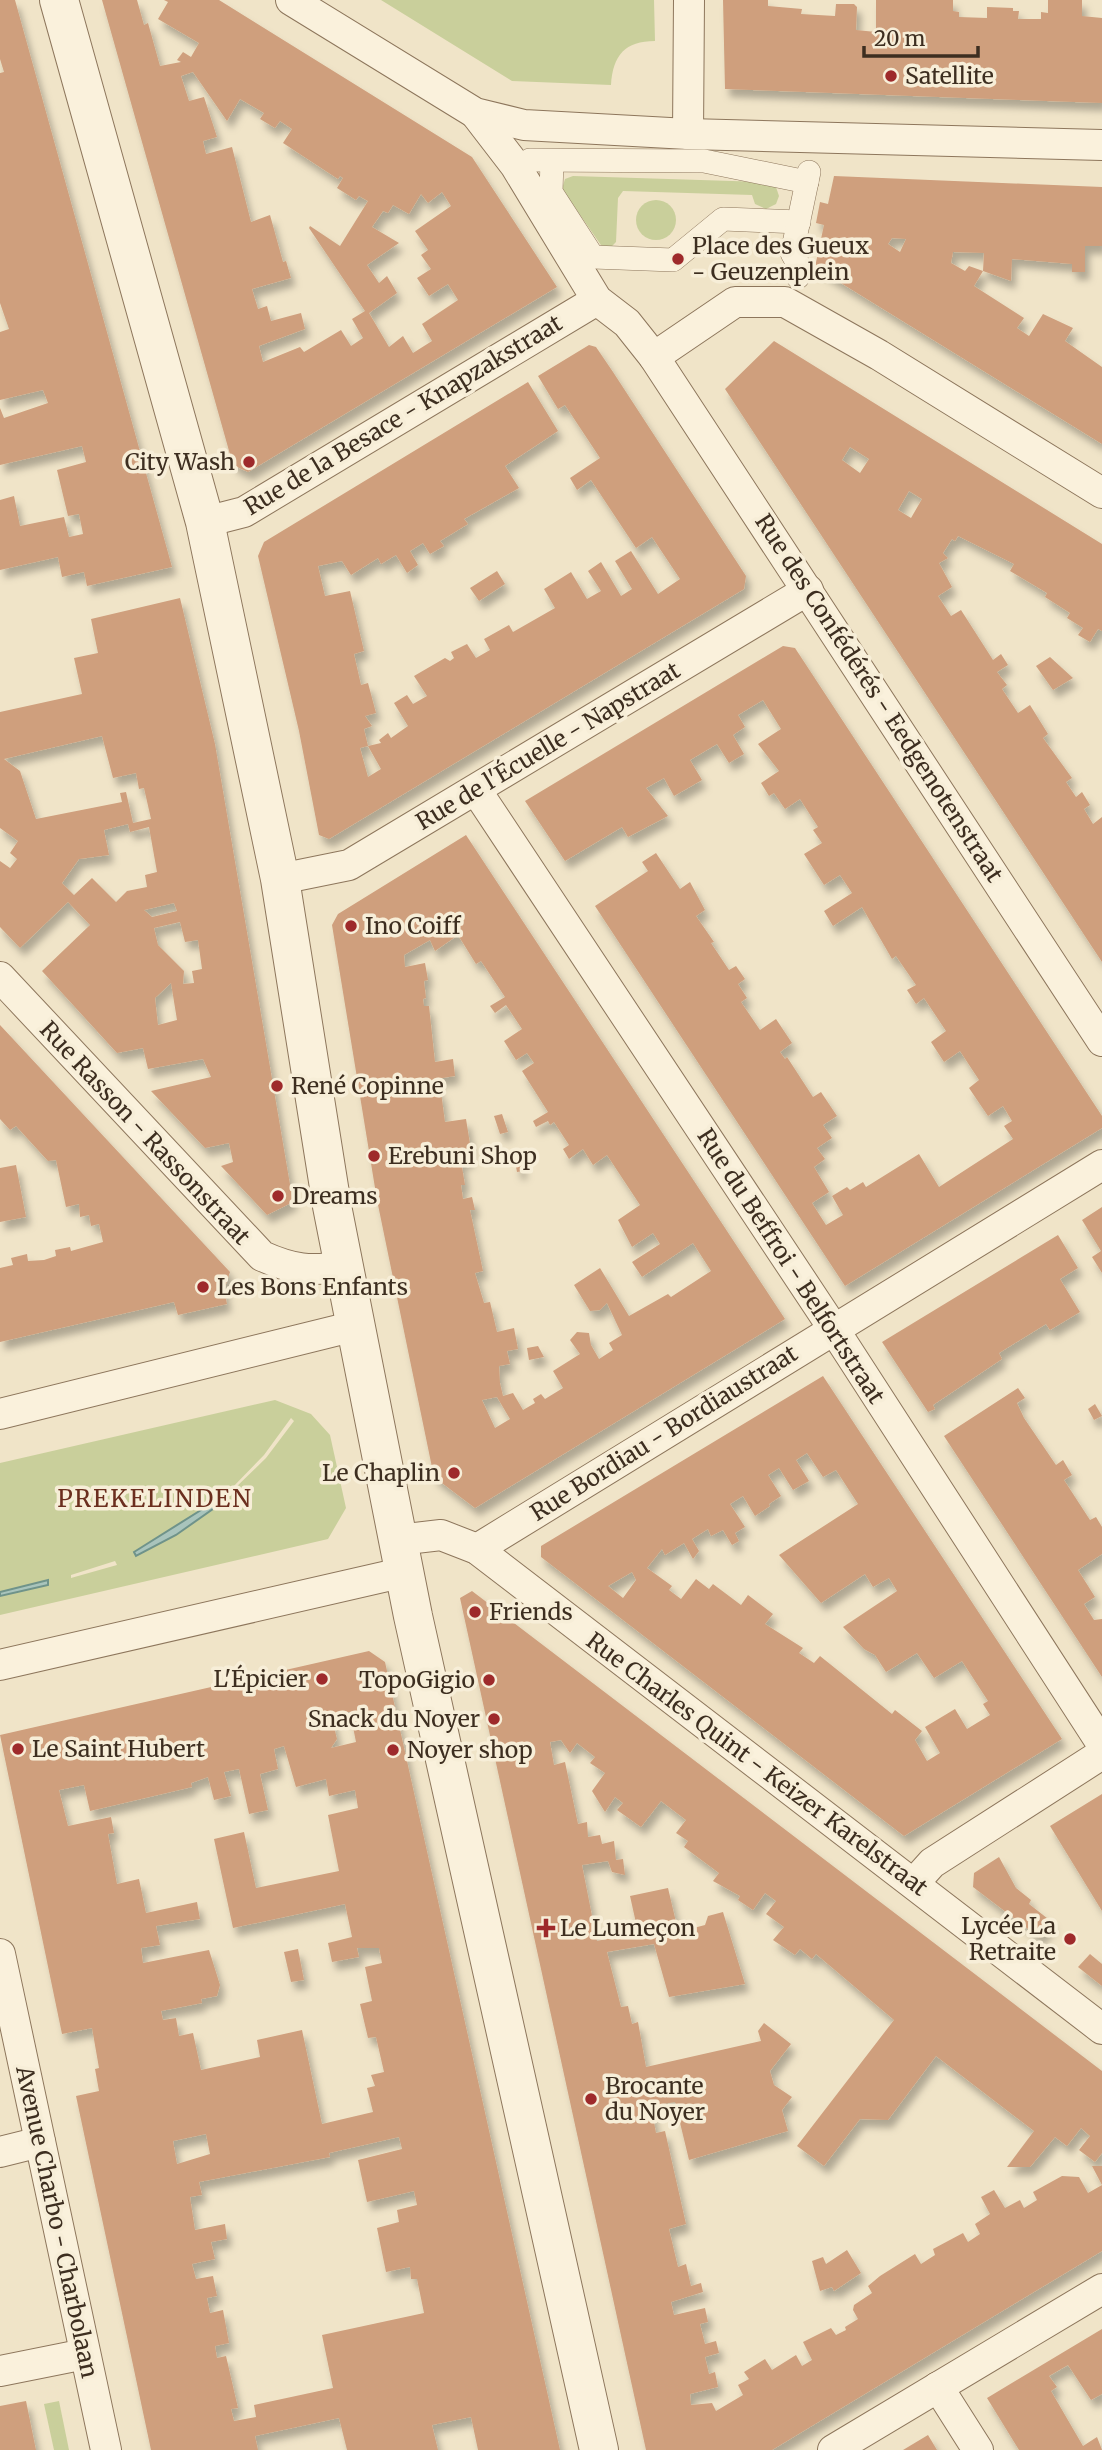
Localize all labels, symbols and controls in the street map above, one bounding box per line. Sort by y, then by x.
scale bar [864,14,978,58]
text: 20 m [874,25,926,52]
place label: Satellite [905,61,994,90]
marker: Satellite [883,68,899,84]
place label: Place des Gueux - Geuzenplein [692,231,869,286]
marker: Place des Gueux - Geuzenplein [670,251,686,267]
street label: Rue de la Besace - Knapzakstraat [239,308,567,521]
place label: City Wash [125,447,235,476]
marker: City Wash [241,454,257,470]
street label: Rue des Confédérés - Eedgenotenstraat [749,508,1010,887]
street label: Rue de l'Écuelle - Napstraat [410,655,685,836]
place label: Ino Coiff [365,911,462,940]
marker: Ino Coiff [343,918,359,934]
street label: Rue Rasson - Rassonstraat [34,1015,257,1251]
place label: René Copinne [291,1071,444,1100]
marker: René Copinne [269,1078,285,1094]
street label: Rue du Beffroi - Belfortstraat [692,1123,891,1409]
place label: Erebuni Shop [388,1141,537,1170]
marker: Erebuni Shop [366,1148,382,1164]
place label: Dreams [292,1181,378,1210]
marker: Dreams [270,1188,286,1204]
place label: Les Bons Enfants [217,1272,408,1301]
marker: Les Bons Enfants [195,1279,211,1295]
street label: Rue Bordiau - Bordiaustraat [525,1338,803,1527]
place label: Le Chaplin [322,1458,440,1487]
marker: Le Chaplin [446,1465,462,1481]
district label: PREKELINDEN [57,1483,253,1514]
place label: Friends [489,1597,573,1626]
marker: Friends [467,1604,483,1620]
street label: Rue Charles Quint - Keizer Karelstraat [581,1626,934,1902]
place label: L'Épicier [214,1664,308,1693]
place label: TopoGigio [359,1665,475,1694]
marker: L'Épicier [314,1671,330,1687]
marker: TopoGigio [481,1672,497,1688]
place label: Snack du Noyer [308,1704,480,1733]
marker: Snack du Noyer [486,1711,502,1727]
place label: Le Saint Hubert [32,1734,205,1763]
place label: Noyer shop [407,1735,532,1764]
marker: Le Saint Hubert [10,1741,26,1757]
marker: Noyer shop [385,1742,401,1758]
place label: Lycée La Retraite [961,1911,1056,1966]
place label: Le Lumeçon [560,1913,696,1942]
marker: Le Lumeçon [538,1920,554,1936]
marker: Lycée La Retraite [1062,1931,1078,1947]
street label: Avenue Charbo - Charbolaan [10,2062,105,2380]
place label: Brocante du Noyer [605,2071,705,2126]
marker: Brocante du Noyer [583,2091,599,2107]

